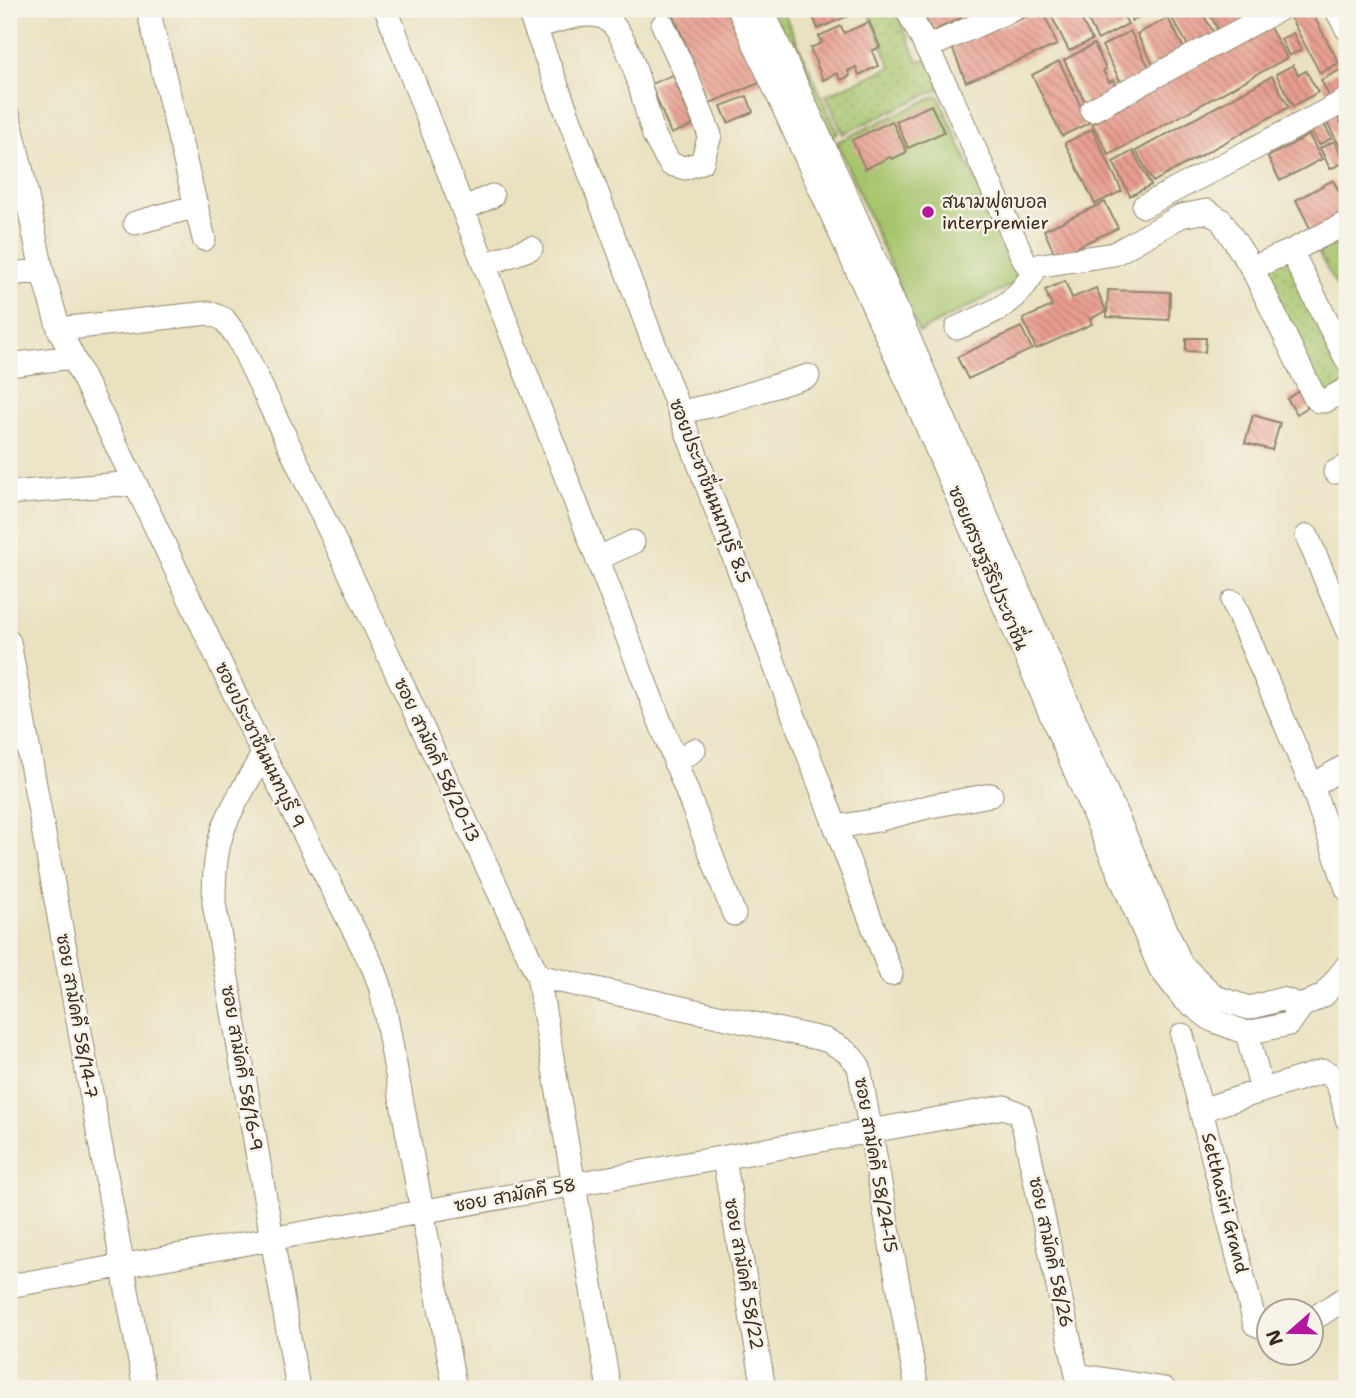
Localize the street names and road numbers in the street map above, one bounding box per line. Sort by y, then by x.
street label: ซอยประชาชื่นนนทบุรี 8.5 [662,393,762,588]
street label: ซอยเศรษฐสิริประชาชื่น [942,480,1039,654]
street label: ซอยประชาชื่นนนทบุรี 9 [208,655,316,833]
street label: ซอย สามัคคี 58/20-13 [388,674,486,846]
street label: ซอย สามัคคี 58/14-7 [51,932,103,1100]
street label: ซอย สามัคคี 58/16-9 [216,983,268,1153]
street label: ซอย สามัคคี 58/24-15 [849,1075,903,1255]
street label: Setthasiri Grand [1196,1130,1254,1276]
street label: ซอย สามัคคี 58 [452,1172,578,1218]
street label: ซอย สามัคคี 58/26 [1023,1174,1079,1330]
street label: ซอย สามัคคี 58/22 [719,1196,769,1352]

